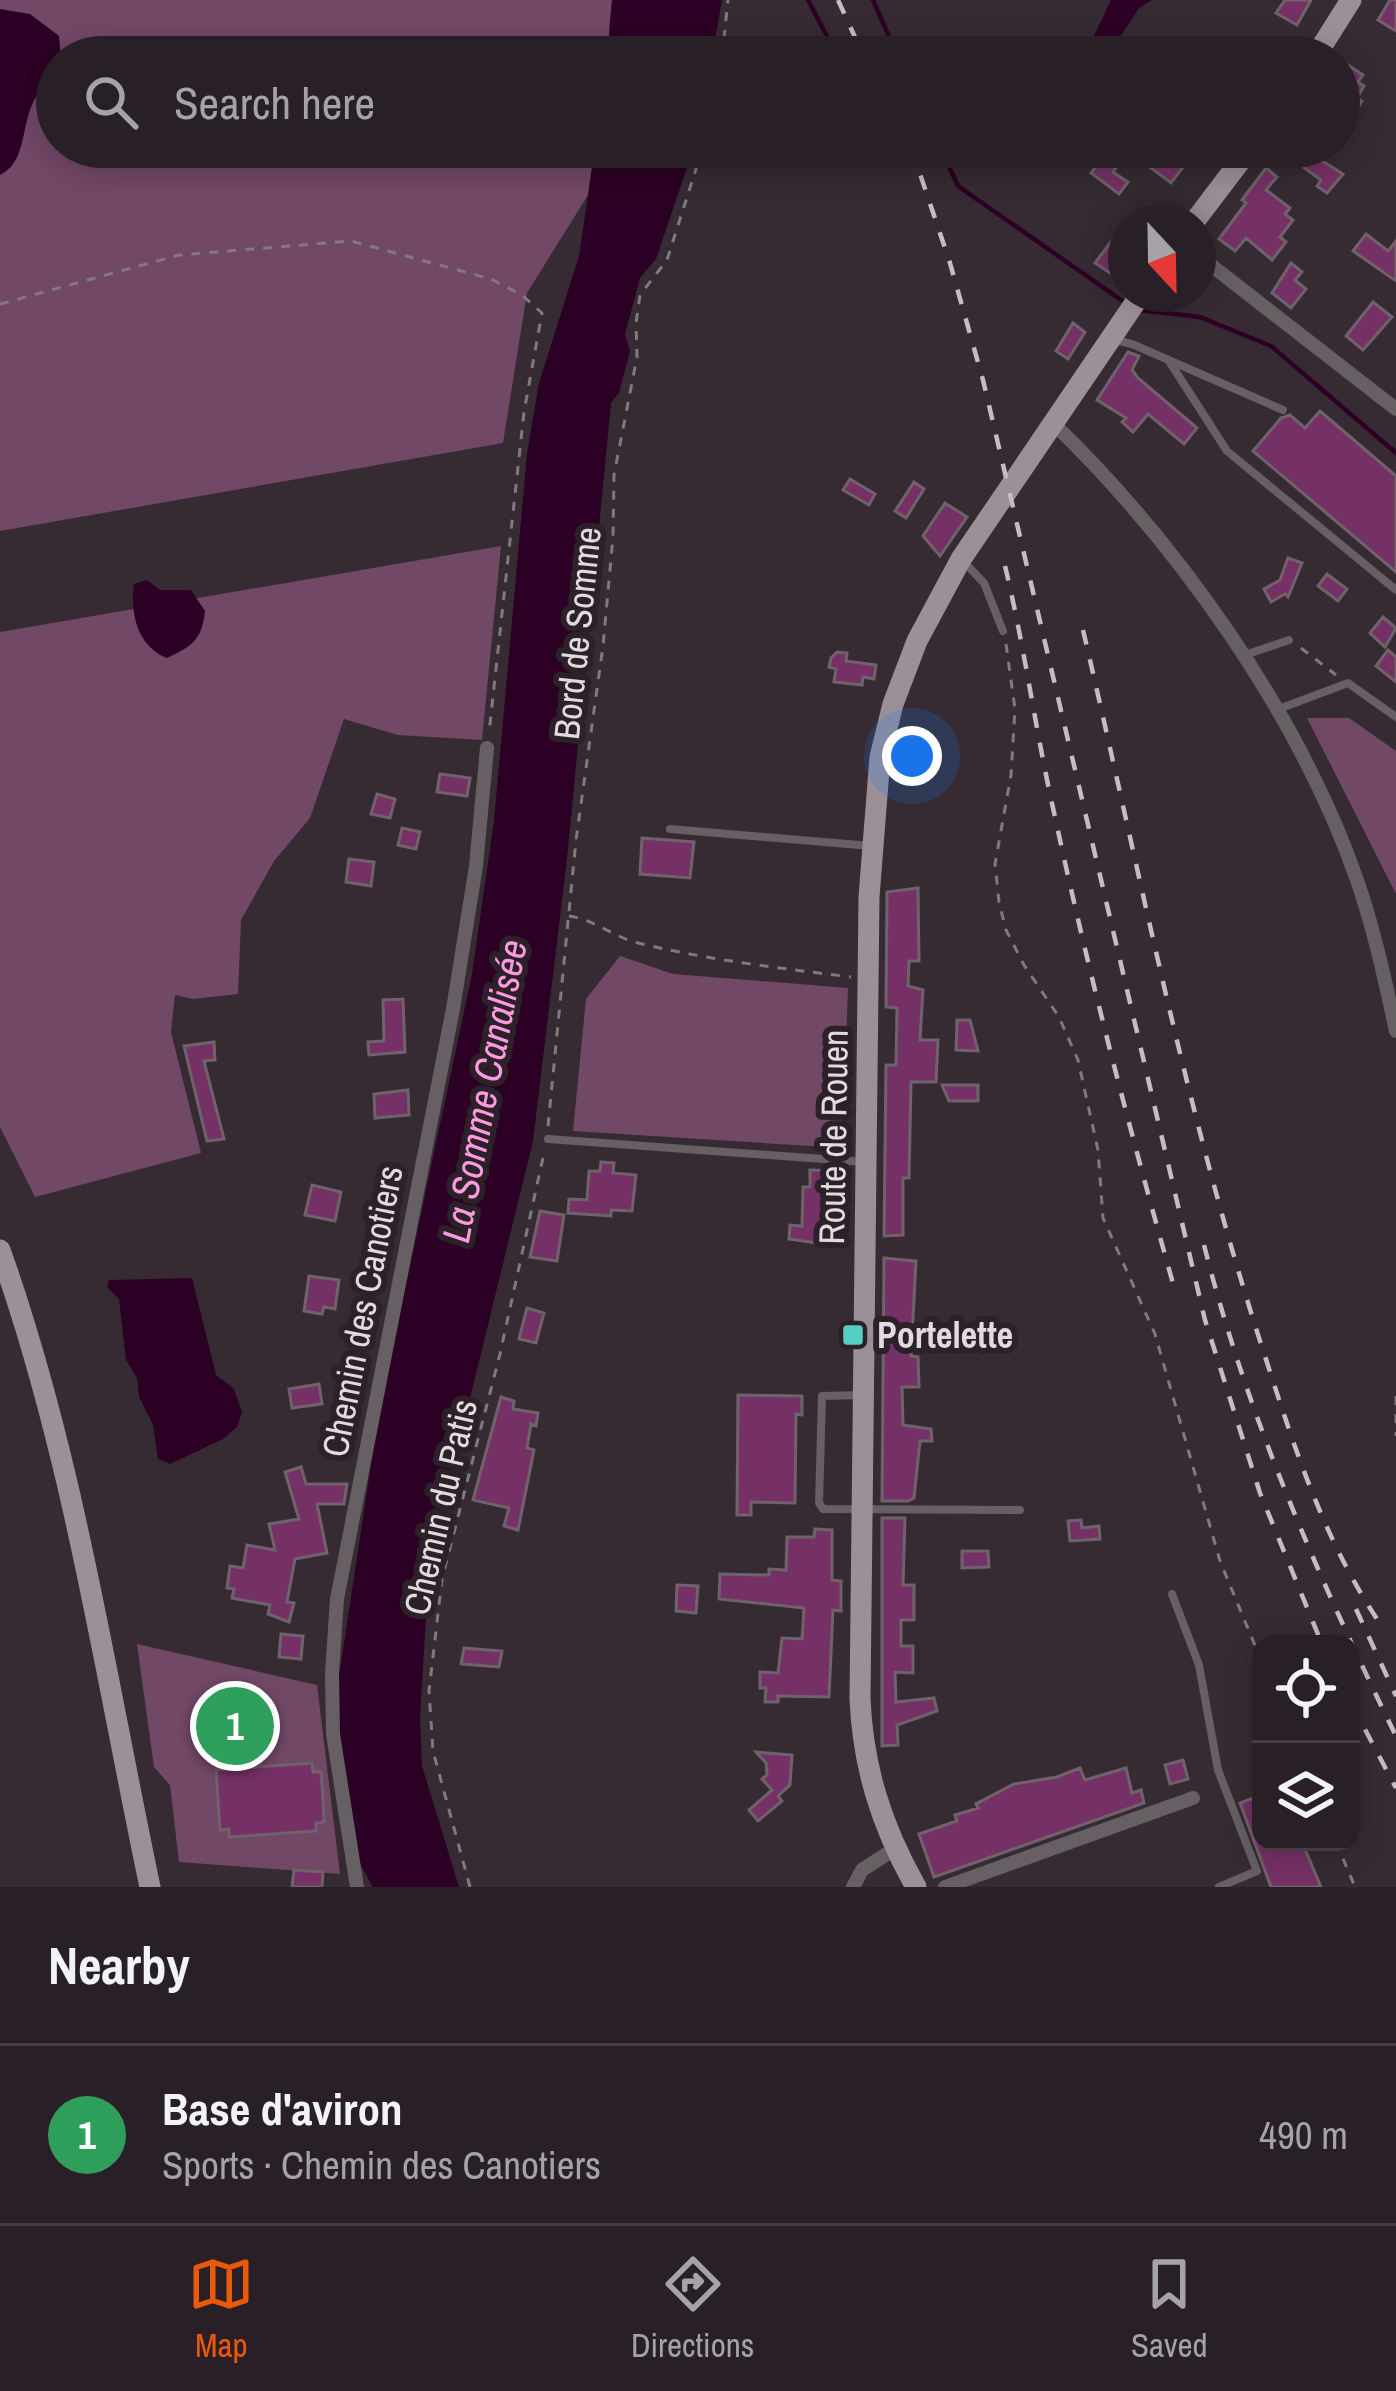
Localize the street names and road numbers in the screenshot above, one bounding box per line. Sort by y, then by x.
street label: Bord de Somme [542,524,612,742]
street label: Route de Rouen [807,1029,859,1245]
street label: Chemin des Canotiers [310,1161,414,1461]
street label: Chemin du Patis [392,1394,488,1620]

